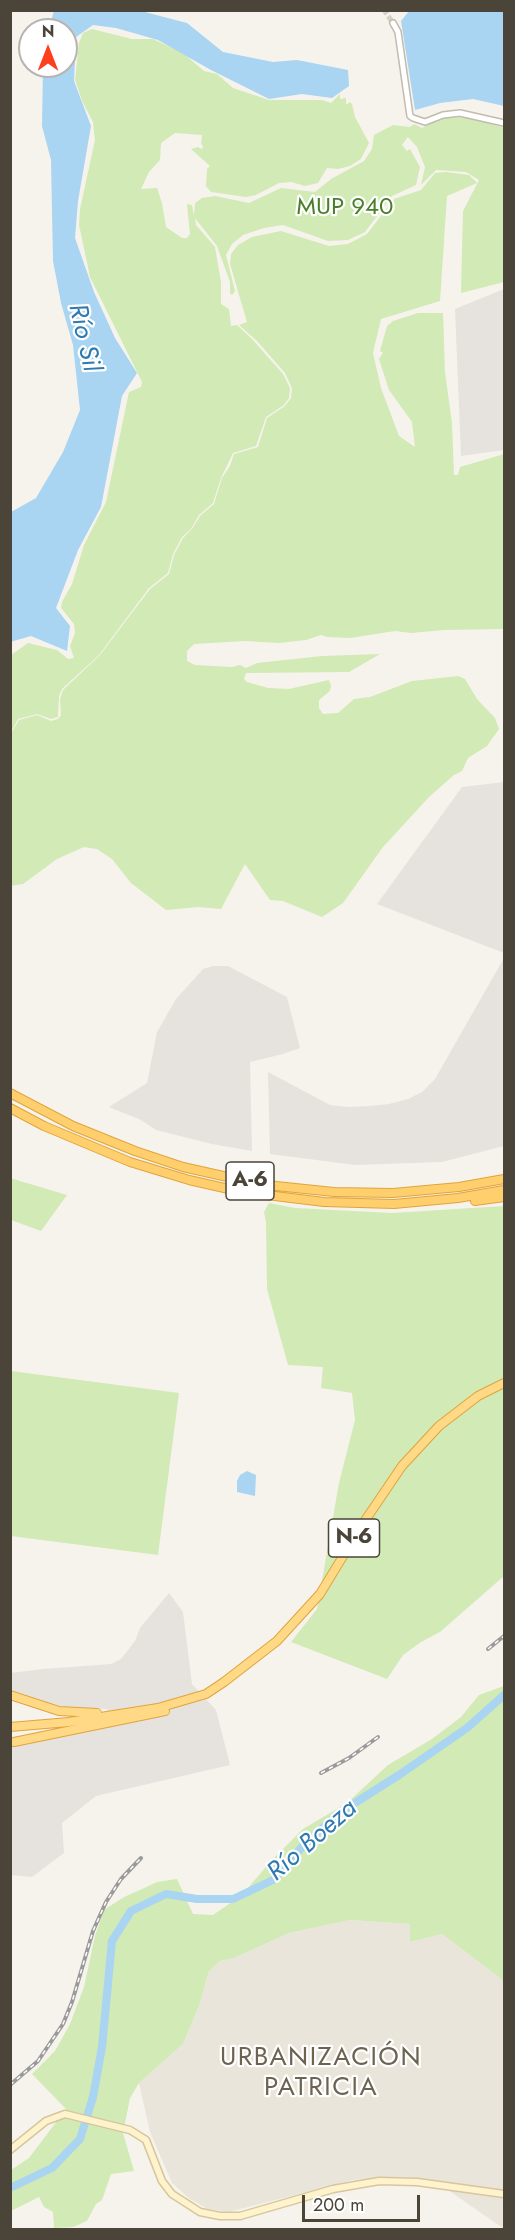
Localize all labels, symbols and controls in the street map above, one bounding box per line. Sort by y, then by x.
north arrow [18,18,78,78]
text: N [42,20,54,43]
park label: MUP 940 [296,194,394,222]
water label: Río Sil [60,301,106,375]
road number: A-6 [226,1162,274,1200]
road number: N-6 [328,1519,380,1557]
water label: Río Boeza [262,1794,364,1888]
district label: URBANIZACIÓN PATRICIA [220,2043,422,2104]
scale bar [305,2183,424,2221]
text: 200 m [313,2192,364,2218]

